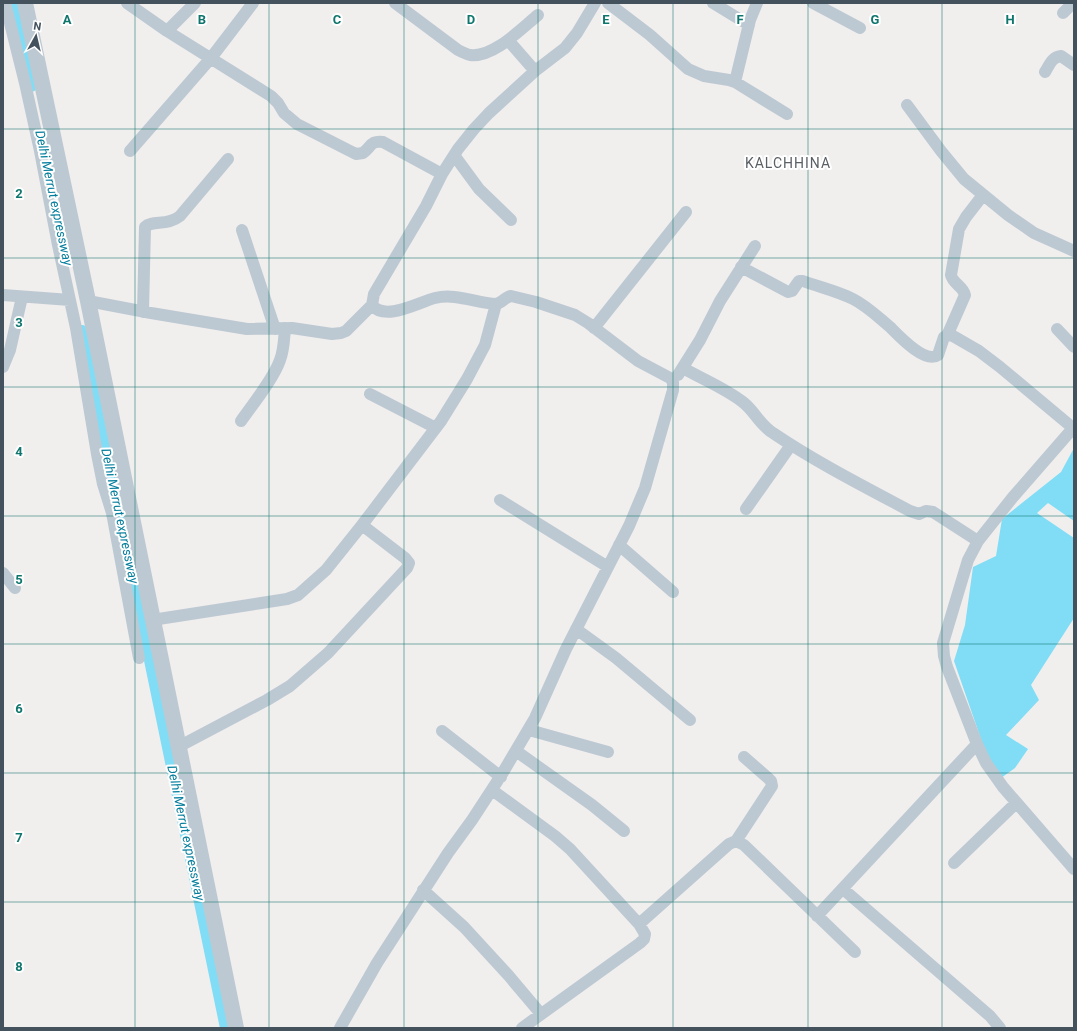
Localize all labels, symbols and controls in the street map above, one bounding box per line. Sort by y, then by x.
text: A [63,12,72,27]
text: B [198,12,206,27]
text: C [333,12,342,27]
text: D [467,12,475,27]
text: E [602,12,610,27]
text: F [736,12,744,27]
text: G [871,12,880,27]
text: H [1005,12,1015,27]
north arrow [16,16,56,56]
text: N [33,20,42,34]
water label: Delhi Merrut expressway [32,129,76,268]
district label: KALCHHINA [745,155,831,171]
text: 2 [15,186,23,201]
text: 3 [15,315,23,330]
text: 4 [15,444,23,459]
water label: Delhi Merrut expressway [98,447,142,586]
text: 5 [15,572,23,587]
text: 6 [15,701,23,716]
water label: Delhi Merrut expressway [164,764,208,903]
text: 7 [15,830,23,845]
text: 8 [15,959,23,974]

